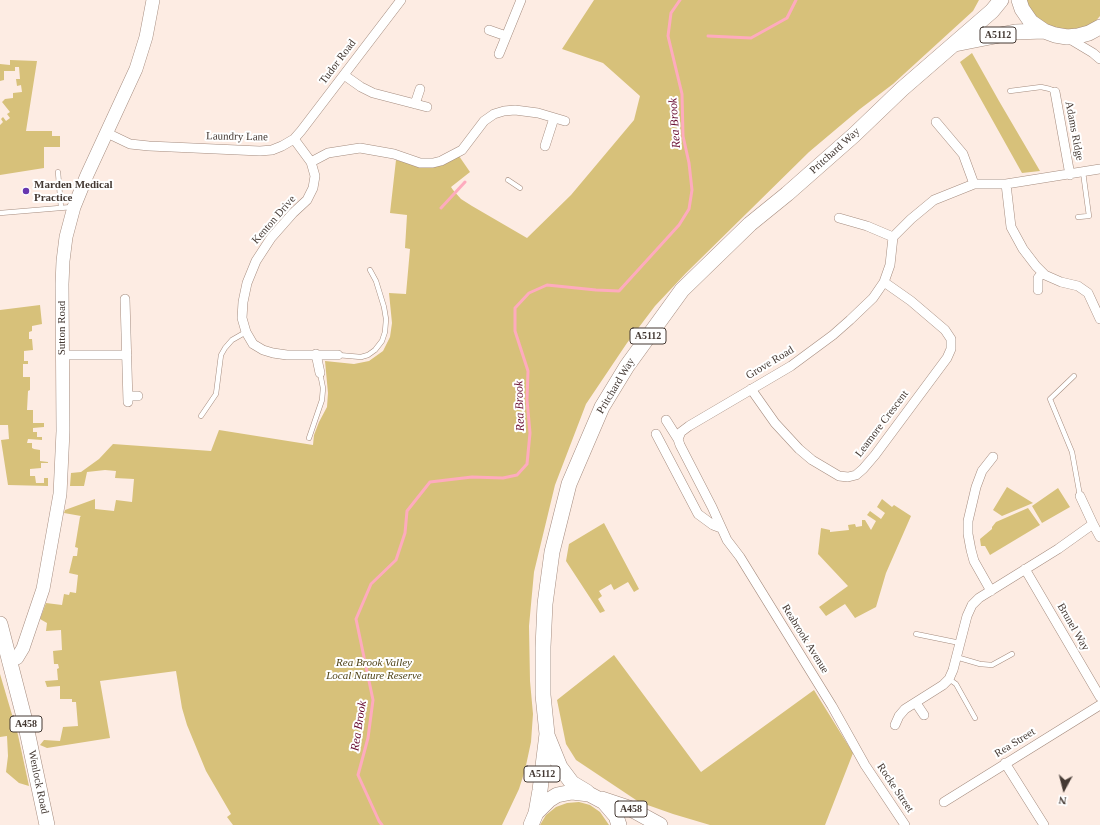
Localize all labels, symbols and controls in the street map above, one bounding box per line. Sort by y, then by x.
road number: A5112 [980,27,1016,43]
street label: Tudor Road [317,37,359,87]
water label: Rea Brook [666,97,684,149]
street label: Adams Ridge [1062,100,1086,162]
street label: Pritchard Way [807,125,863,177]
street label: Laundry Lane [206,130,268,144]
place label: Marden Medical Practice [34,178,113,204]
marker: Marden Medical Practice [21,186,31,196]
street label: Kenton Drive [249,193,299,247]
street label: Sutton Road [55,301,69,355]
road number: A5112 [630,328,666,344]
street label: Grove Road [744,344,796,382]
street label: Pritchard Way [594,356,638,416]
water label: Rea Brook [512,380,528,432]
street label: Leamore Crescent [853,388,911,460]
street label: Brunel Way [1054,601,1092,653]
street label: Reabrook Avenue [778,602,832,676]
park label: Rea Brook Valley Local Nature Reserve [326,656,422,682]
water label: Rea Brook [348,700,370,752]
road number: A458 [10,716,42,732]
street label: Rea Street [992,725,1038,761]
street label: Wenlock Road [25,749,51,815]
street label: Rocke Street [874,761,916,815]
road number: A5112 [524,766,560,782]
north arrow [1044,769,1084,809]
text: N [1058,794,1067,807]
road number: A458 [615,801,647,817]

